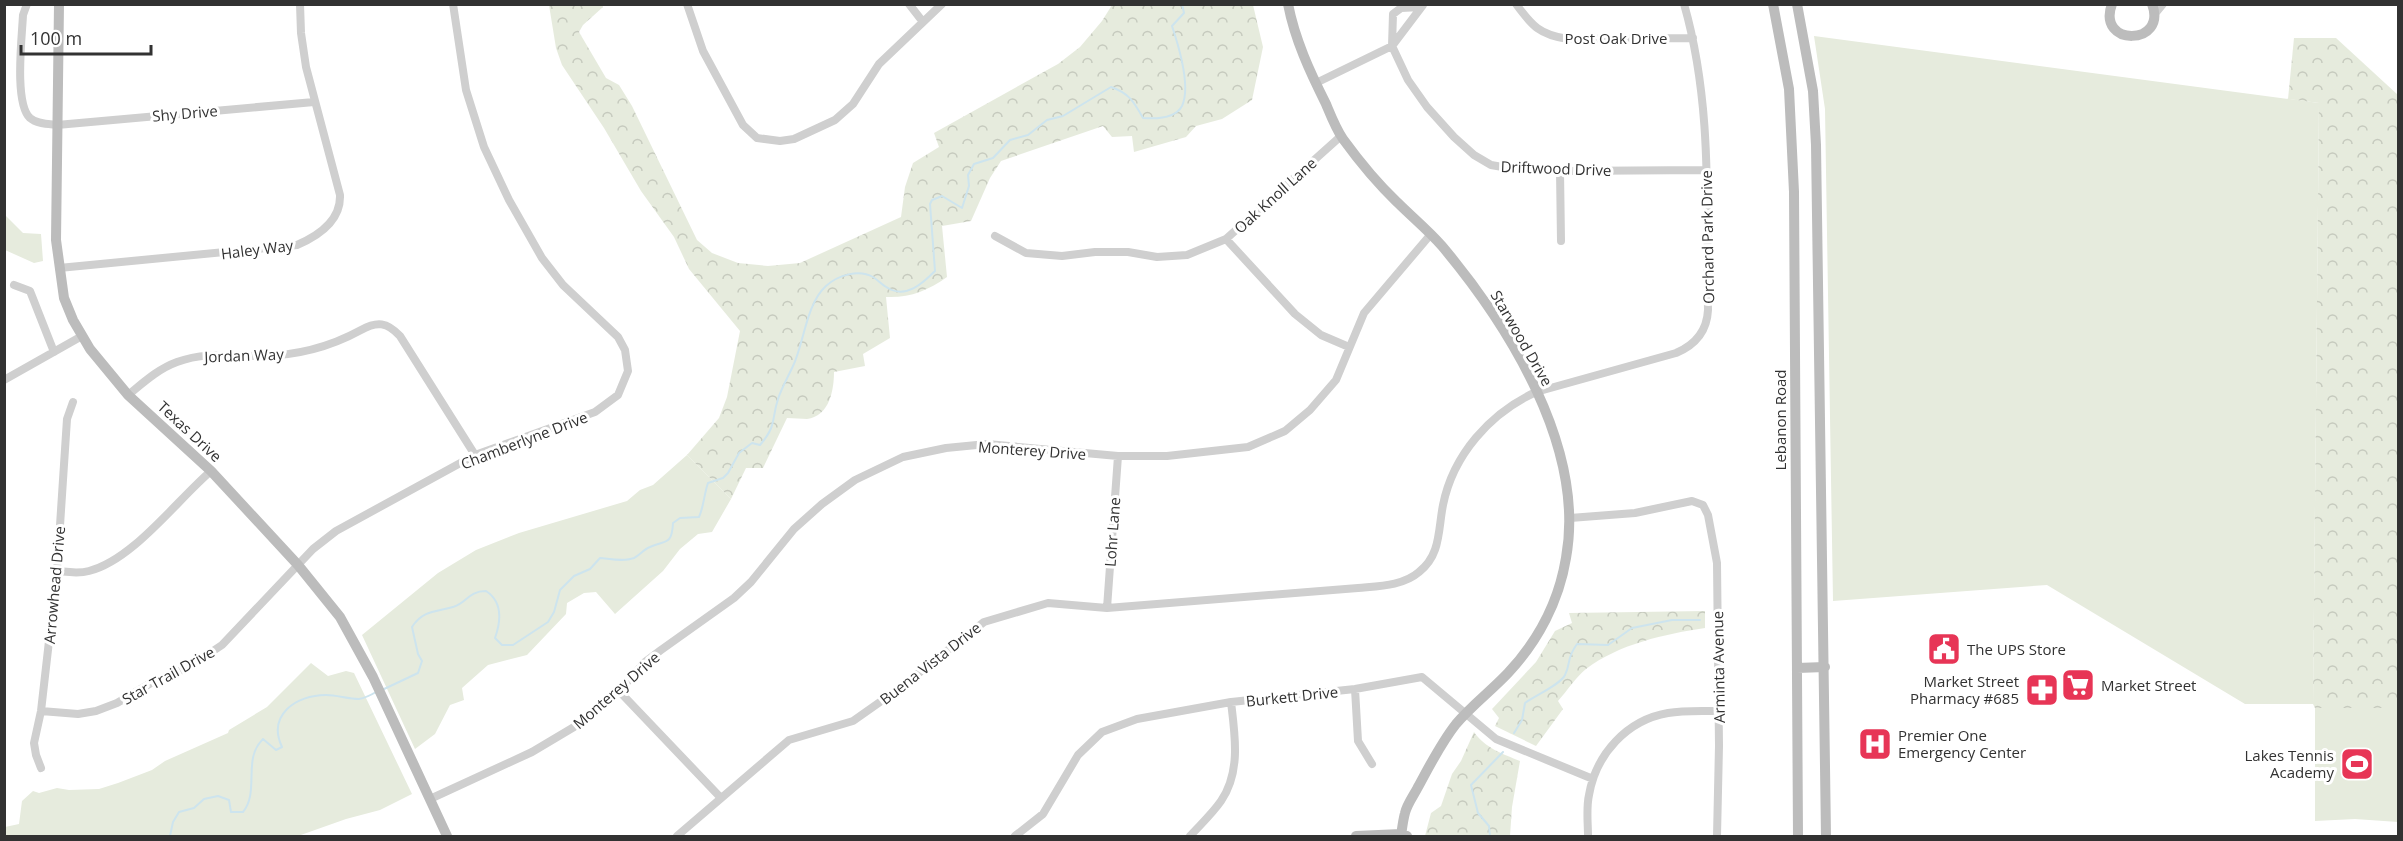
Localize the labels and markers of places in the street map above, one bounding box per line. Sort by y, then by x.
public building icon: The UPS Store [1926,631,1962,667]
place label: The UPS Store [1967,639,2066,659]
supermarket icon: Market Street [2060,667,2096,703]
place label: Market Street Pharmacy #685 [1910,671,2019,708]
pharmacy icon: Market Street Pharmacy #685 [2024,672,2060,708]
place label: Market Street [2101,675,2196,695]
place label: Premier One Emergency Center [1898,725,2026,762]
hospital icon: Premier One Emergency Center [1857,726,1893,762]
place label: Lakes Tennis Academy [2244,745,2334,782]
sports icon: Lakes Tennis Academy [2339,746,2375,782]

